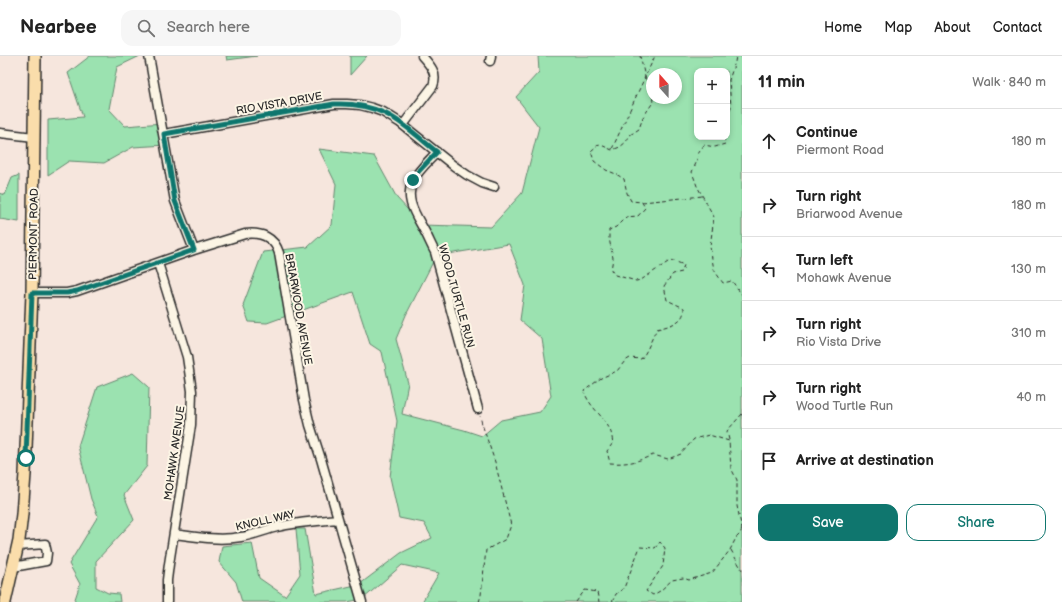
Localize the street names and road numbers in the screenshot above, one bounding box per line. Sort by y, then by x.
street label: RIO VISTA DRIVE [235,90,323,117]
street label: PIERMONT ROAD [26,188,41,280]
street label: WOOD TURTLE RUN [436,243,477,349]
street label: BRIARWOOD AVENUE [282,252,315,366]
street label: MOHAWK AVENUE [161,405,188,501]
street label: KNOLL WAY [234,507,296,534]

